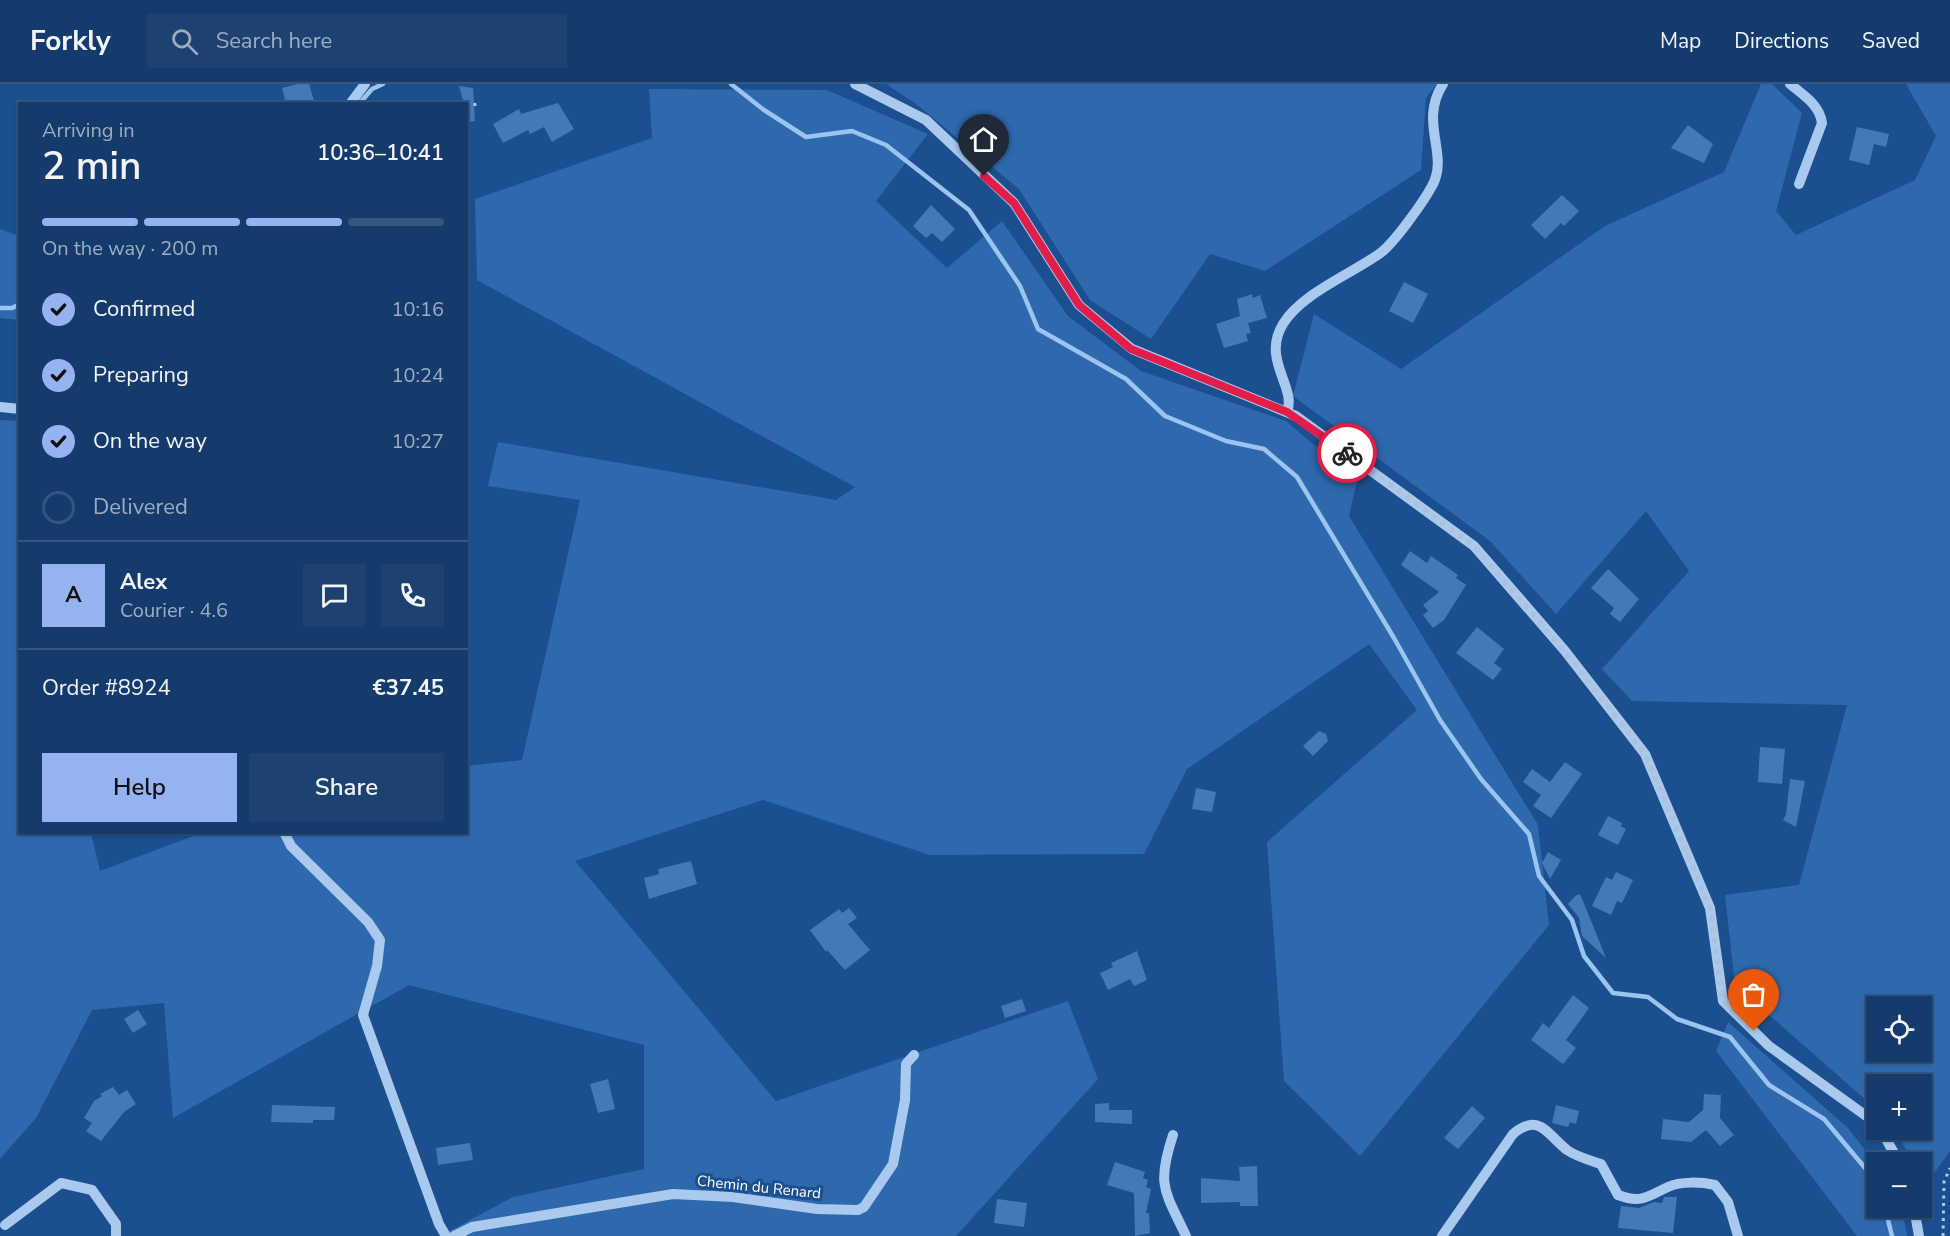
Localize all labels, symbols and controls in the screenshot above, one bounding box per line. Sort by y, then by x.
search box [147,14,567,68]
text: Forkly [30,22,111,60]
icon: search [168,25,201,58]
text: Search here [216,26,332,56]
text: Map [1660,27,1701,55]
text: Directions [1734,27,1829,55]
text: Saved [1862,27,1920,55]
pin [958,114,1009,176]
text: Arriving in [42,117,135,144]
icon: home [967,123,1000,156]
text: 10:36–10:41 [317,138,444,168]
text: 2 min [42,140,141,193]
text: On the way · 200 m [42,235,218,262]
icon: check [42,293,75,326]
text: Confirmed [93,294,195,324]
text: 10:16 [391,296,444,323]
icon: check [42,359,75,392]
text: Preparing [93,360,189,390]
text: 10:24 [391,362,444,389]
courier [1317,423,1377,483]
icon: check [42,425,75,458]
text: On the way [93,426,207,456]
text: 10:27 [391,428,444,455]
icon: bike [1331,437,1364,470]
text: Delivered [93,492,188,522]
button: chat [303,564,366,627]
button: phone [381,564,444,627]
text: Alex [120,567,167,597]
text: A [65,580,82,610]
text: Courier · 4.6 [120,597,228,624]
text: Order #8924 [42,673,171,703]
text: €37.45 [373,673,444,703]
button: Help [42,753,237,822]
button: Share [249,753,444,822]
pin [1728,969,1779,1031]
icon: bag [1737,978,1770,1011]
map controls [1866,996,1932,1218]
button: locate [1866,996,1932,1062]
button: + [1866,1074,1932,1140]
button: − [1866,1152,1932,1218]
street label: Chemin du Renard [696,1171,822,1203]

